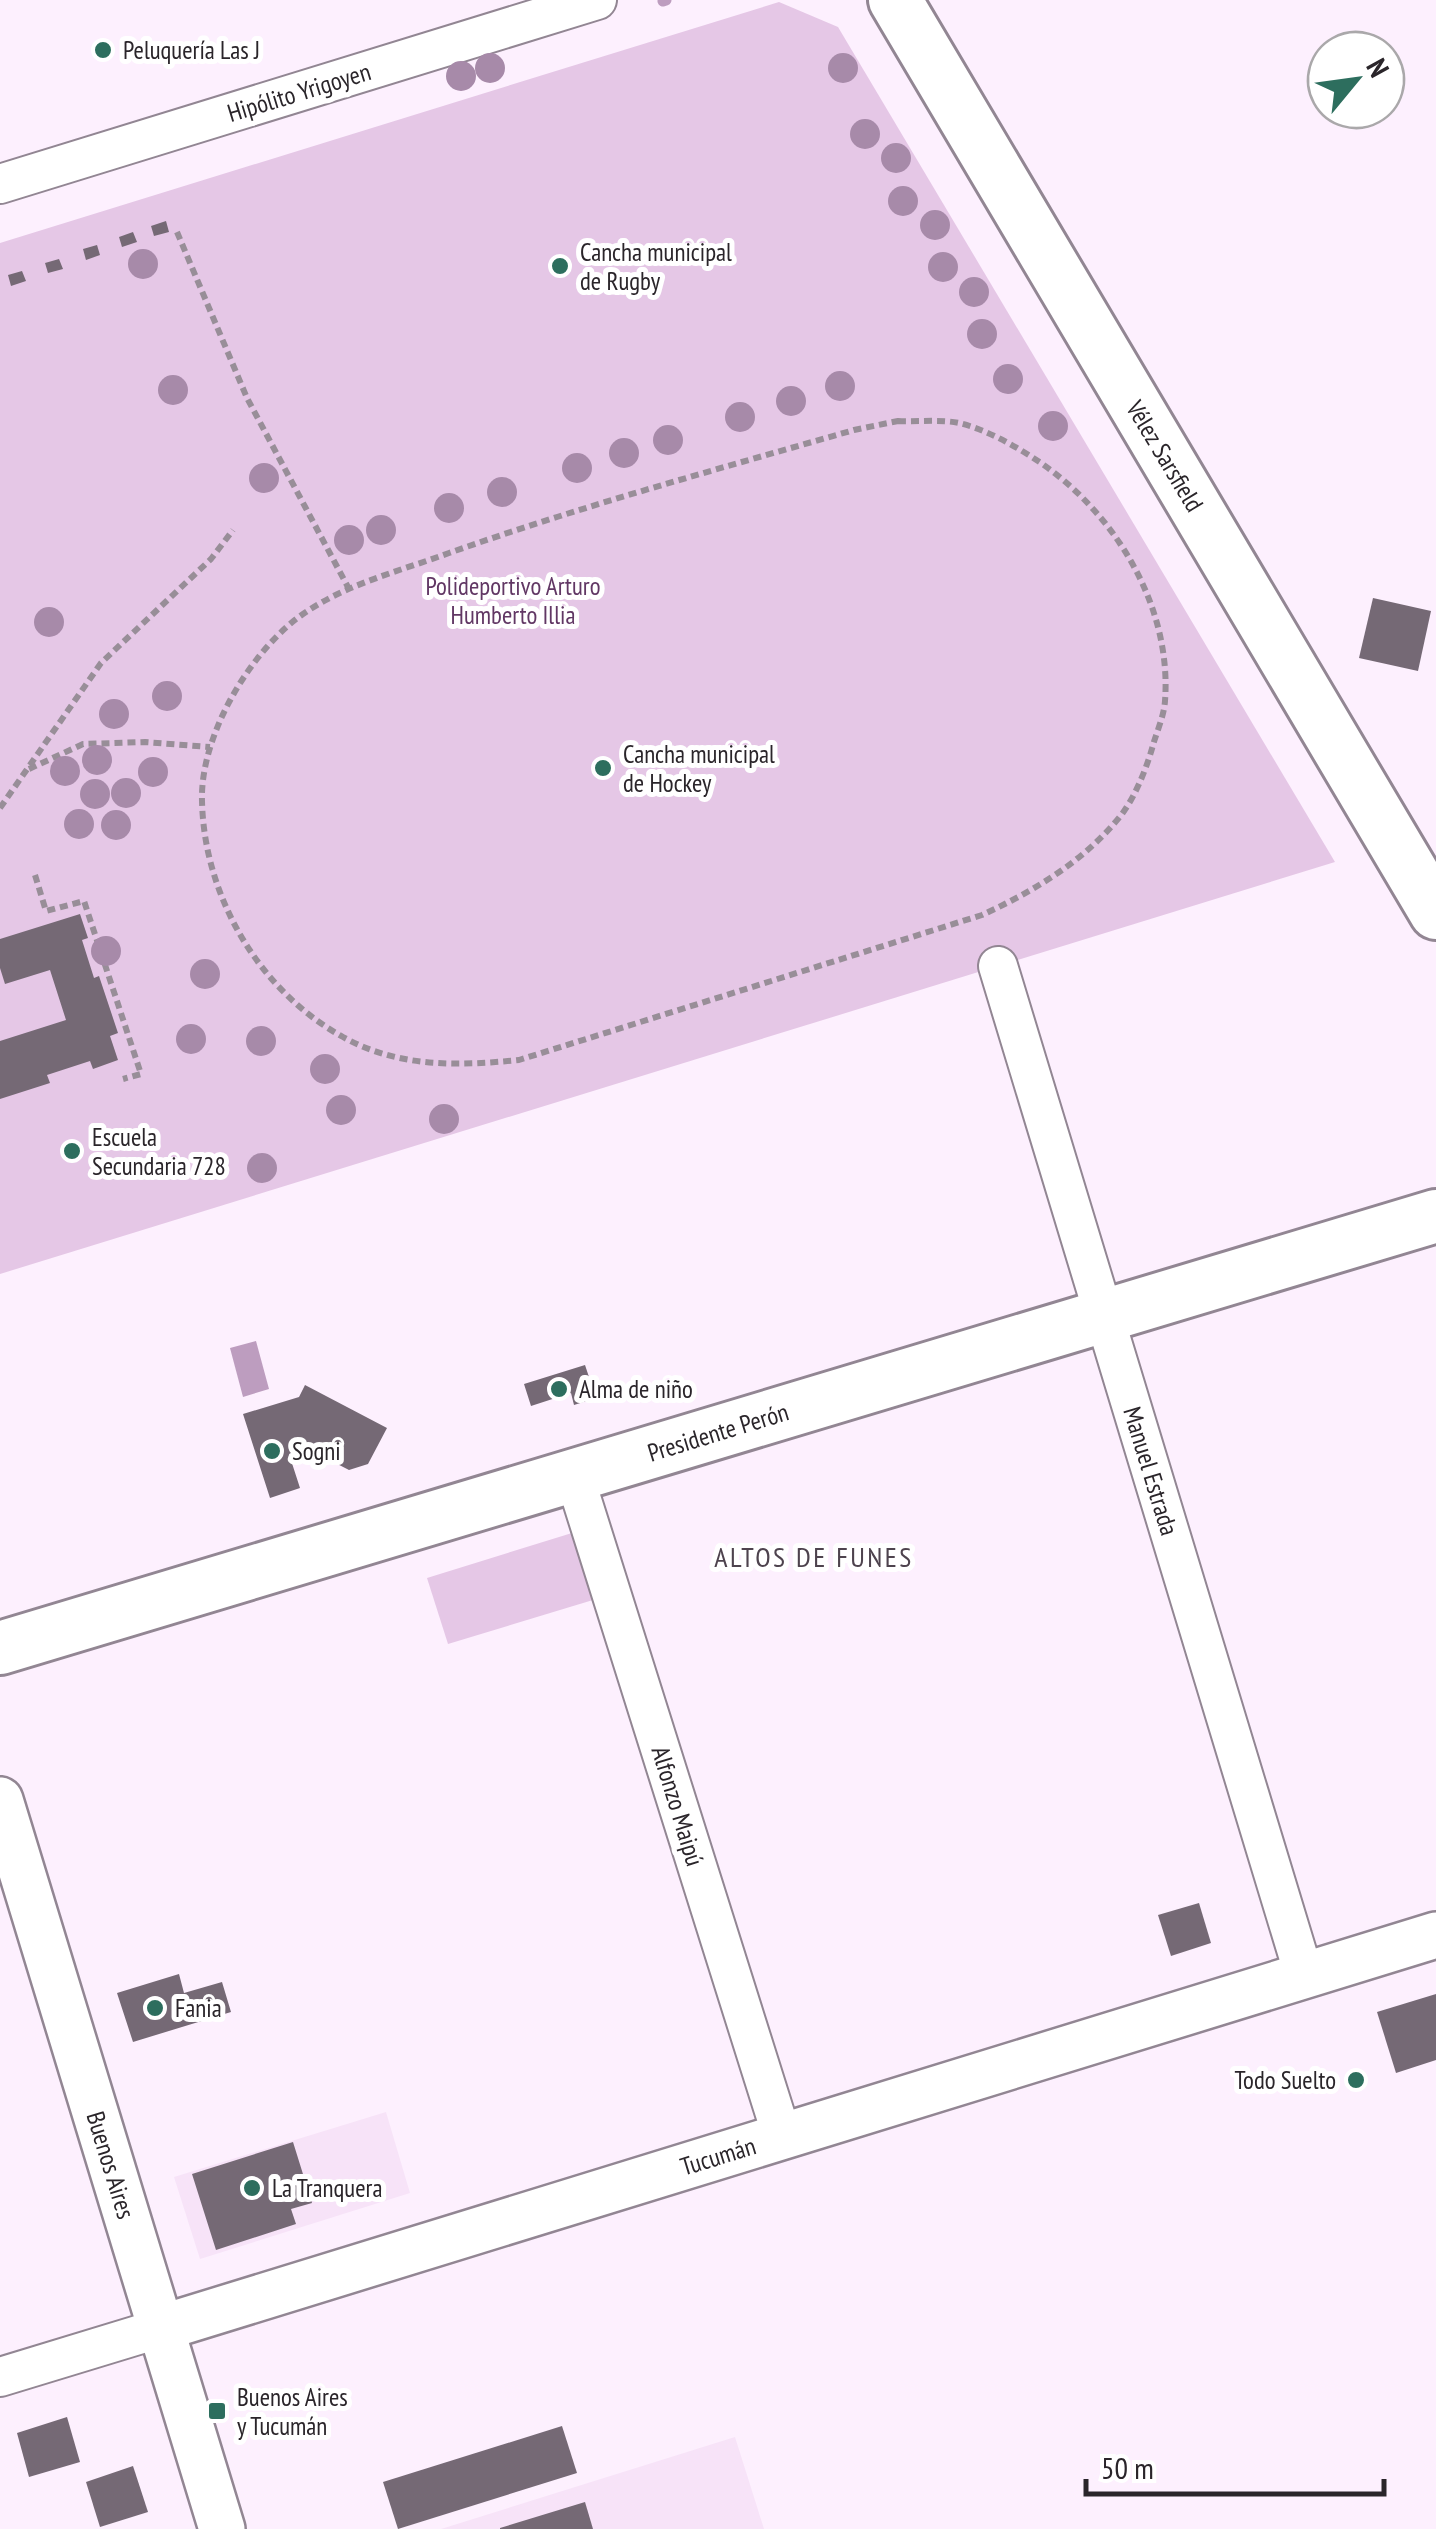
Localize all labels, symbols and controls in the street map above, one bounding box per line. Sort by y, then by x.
north arrow [1306,30,1406,130]
place label: Peluquería Las J [123,34,260,66]
marker: Peluquería Las J [92,39,114,61]
text: N [1358,52,1398,83]
street label: Hipólito Yrigoyen [223,55,375,129]
place label: Cancha municipal de Rugby [580,236,732,297]
marker: Cancha municipal de Rugby [549,255,571,277]
street label: Vélez Sarsfield [1119,394,1211,517]
park label: Polideportivo Arturo Humberto Illia [426,570,600,631]
place label: Cancha municipal de Hockey [623,738,775,799]
marker: Cancha municipal de Hockey [592,757,614,779]
place label: Escuela Secundaria 728 [92,1121,226,1182]
marker: Escuela Secundaria 728 [61,1140,83,1162]
place label: Alma de niño [579,1373,693,1405]
marker: Alma de niño [548,1378,570,1400]
street label: Presidente Perón [644,1395,792,1469]
street label: Manuel Estrada [1116,1403,1186,1539]
place label: Sogni [292,1435,341,1467]
marker: Sogni [261,1440,283,1462]
district label: ALTOS DE FUNES [714,1538,914,1575]
street label: Alfonzo Maipú [645,1742,711,1870]
place label: Fania [175,1992,222,2024]
marker: Fania [144,1997,166,2019]
place label: Todo Suelto [1234,2064,1336,2096]
marker: Todo Suelto [1345,2069,1367,2091]
street label: Buenos Aires [80,2107,142,2223]
street label: Tucumán [677,2129,759,2183]
place label: La Tranquera [272,2172,382,2204]
marker: La Tranquera [241,2177,263,2199]
place label: Buenos Aires y Tucumán [237,2381,348,2442]
marker: Buenos Aires y Tucumán [206,2400,228,2422]
scale bar [1086,2434,1384,2496]
text: 50 m [1101,2448,1154,2487]

